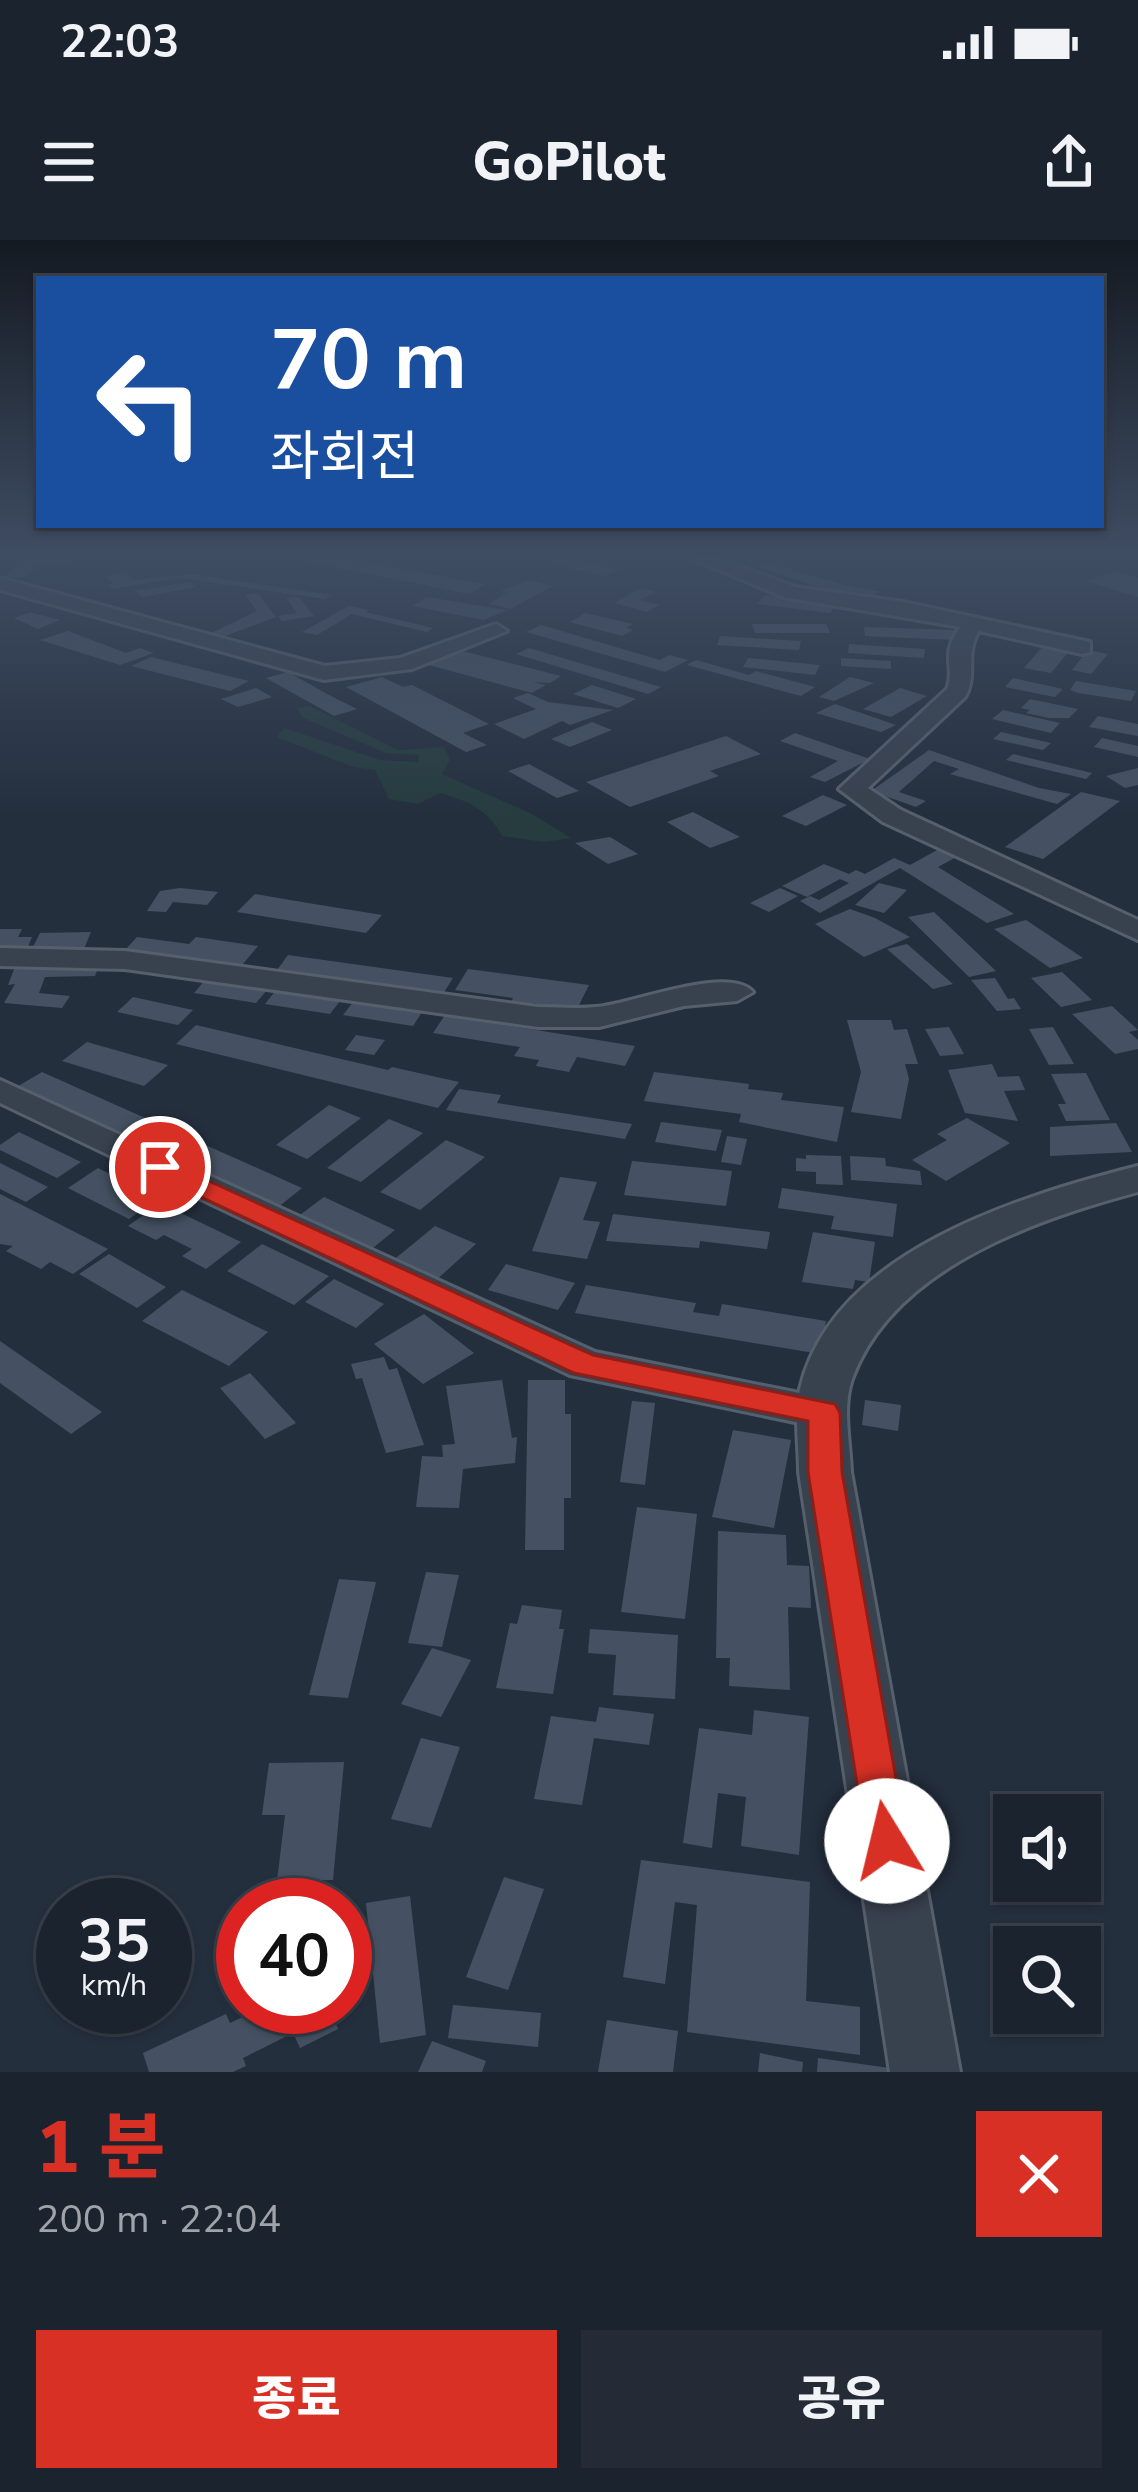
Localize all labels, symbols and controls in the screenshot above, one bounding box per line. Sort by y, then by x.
text: 22:03 [60,12,179,73]
text: GoPilot [472,125,666,199]
icon: menu [36,129,102,195]
icon: share [1036,129,1102,195]
text: 70 m [270,303,467,418]
icon: left [72,324,228,480]
text: 좌회전 [270,420,419,494]
pin [109,1116,211,1218]
icon: arrive [127,1134,193,1200]
position arrow [824,1778,950,1904]
map controls [993,1794,1101,2034]
button: sound [993,1794,1101,1902]
speed limit sign: 40 [216,1878,372,2034]
text: 35 [78,1900,150,1982]
button: search [993,1926,1101,2034]
text: km/h [81,1965,147,2006]
text: 1 분 [36,2099,165,2197]
button: close [976,2111,1102,2237]
text: 200 m · 22:04 [36,2193,281,2246]
button: 종료 [36,2330,557,2468]
button: 공유 [581,2330,1102,2468]

